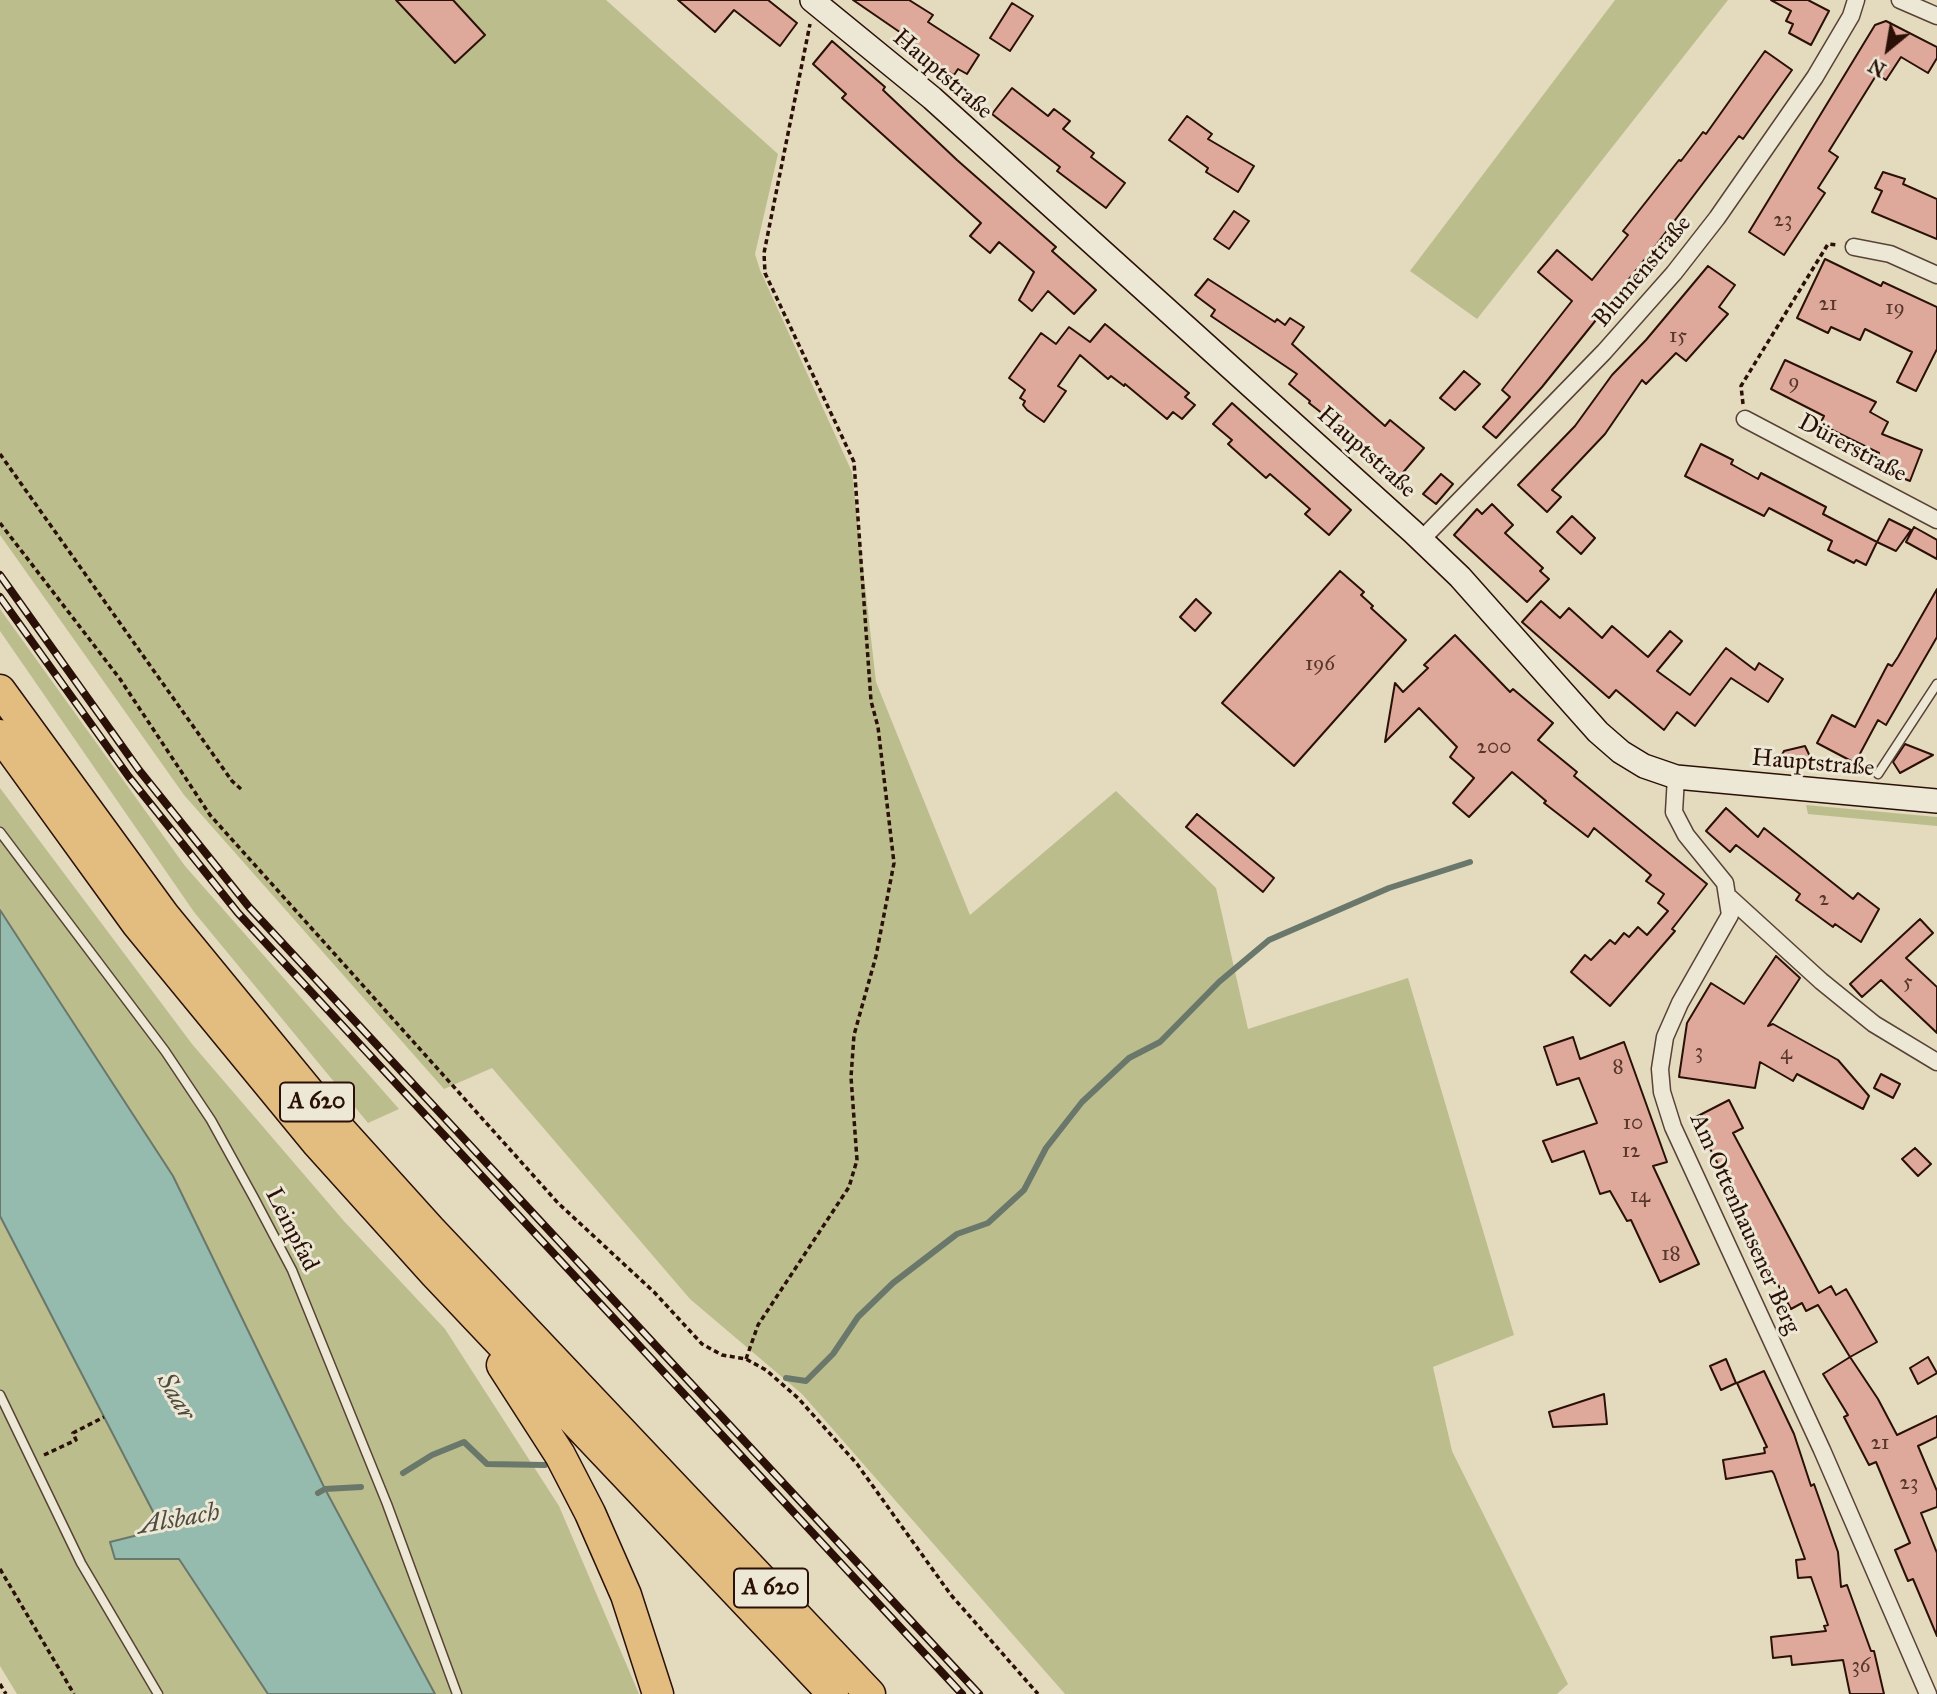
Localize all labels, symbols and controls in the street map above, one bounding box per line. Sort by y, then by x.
north arrow [1853,14,1923,84]
street label: Hauptstraße [886,24,998,126]
text: N [1865,54,1890,82]
house number: 23 [1774,208,1792,234]
street label: Blumenstraße [1588,210,1698,334]
house number: 21 [1819,292,1837,318]
house number: 19 [1885,296,1905,322]
house number: 15 [1669,324,1687,350]
house number: 9 [1788,370,1800,396]
street label: Hauptstraße [1311,401,1421,505]
street label: Dürerstraße [1793,408,1911,490]
house number: 196 [1305,652,1335,678]
house number: 200 [1477,735,1511,761]
street label: Hauptstraße [1750,744,1876,784]
house number: 2 [1819,887,1829,913]
house number: 5 [1903,970,1913,996]
house number: 3 [1695,1040,1703,1066]
house number: 4 [1780,1041,1792,1067]
house number: 8 [1612,1055,1624,1081]
road number: A 620 [280,1082,354,1121]
street label: Am Ottenhausener Berg [1682,1109,1806,1339]
house number: 10 [1623,1111,1643,1137]
house number: 12 [1622,1139,1640,1165]
street label: Leinpfad [258,1184,324,1276]
house number: 14 [1630,1184,1650,1210]
house number: 18 [1661,1242,1681,1268]
water label: Saar [149,1368,201,1426]
house number: 21 [1871,1431,1889,1457]
house number: 23 [1900,1471,1918,1497]
water label: Alsbach [136,1497,222,1543]
road number: A 620 [734,1568,808,1608]
house number: 36 [1851,1654,1871,1680]

